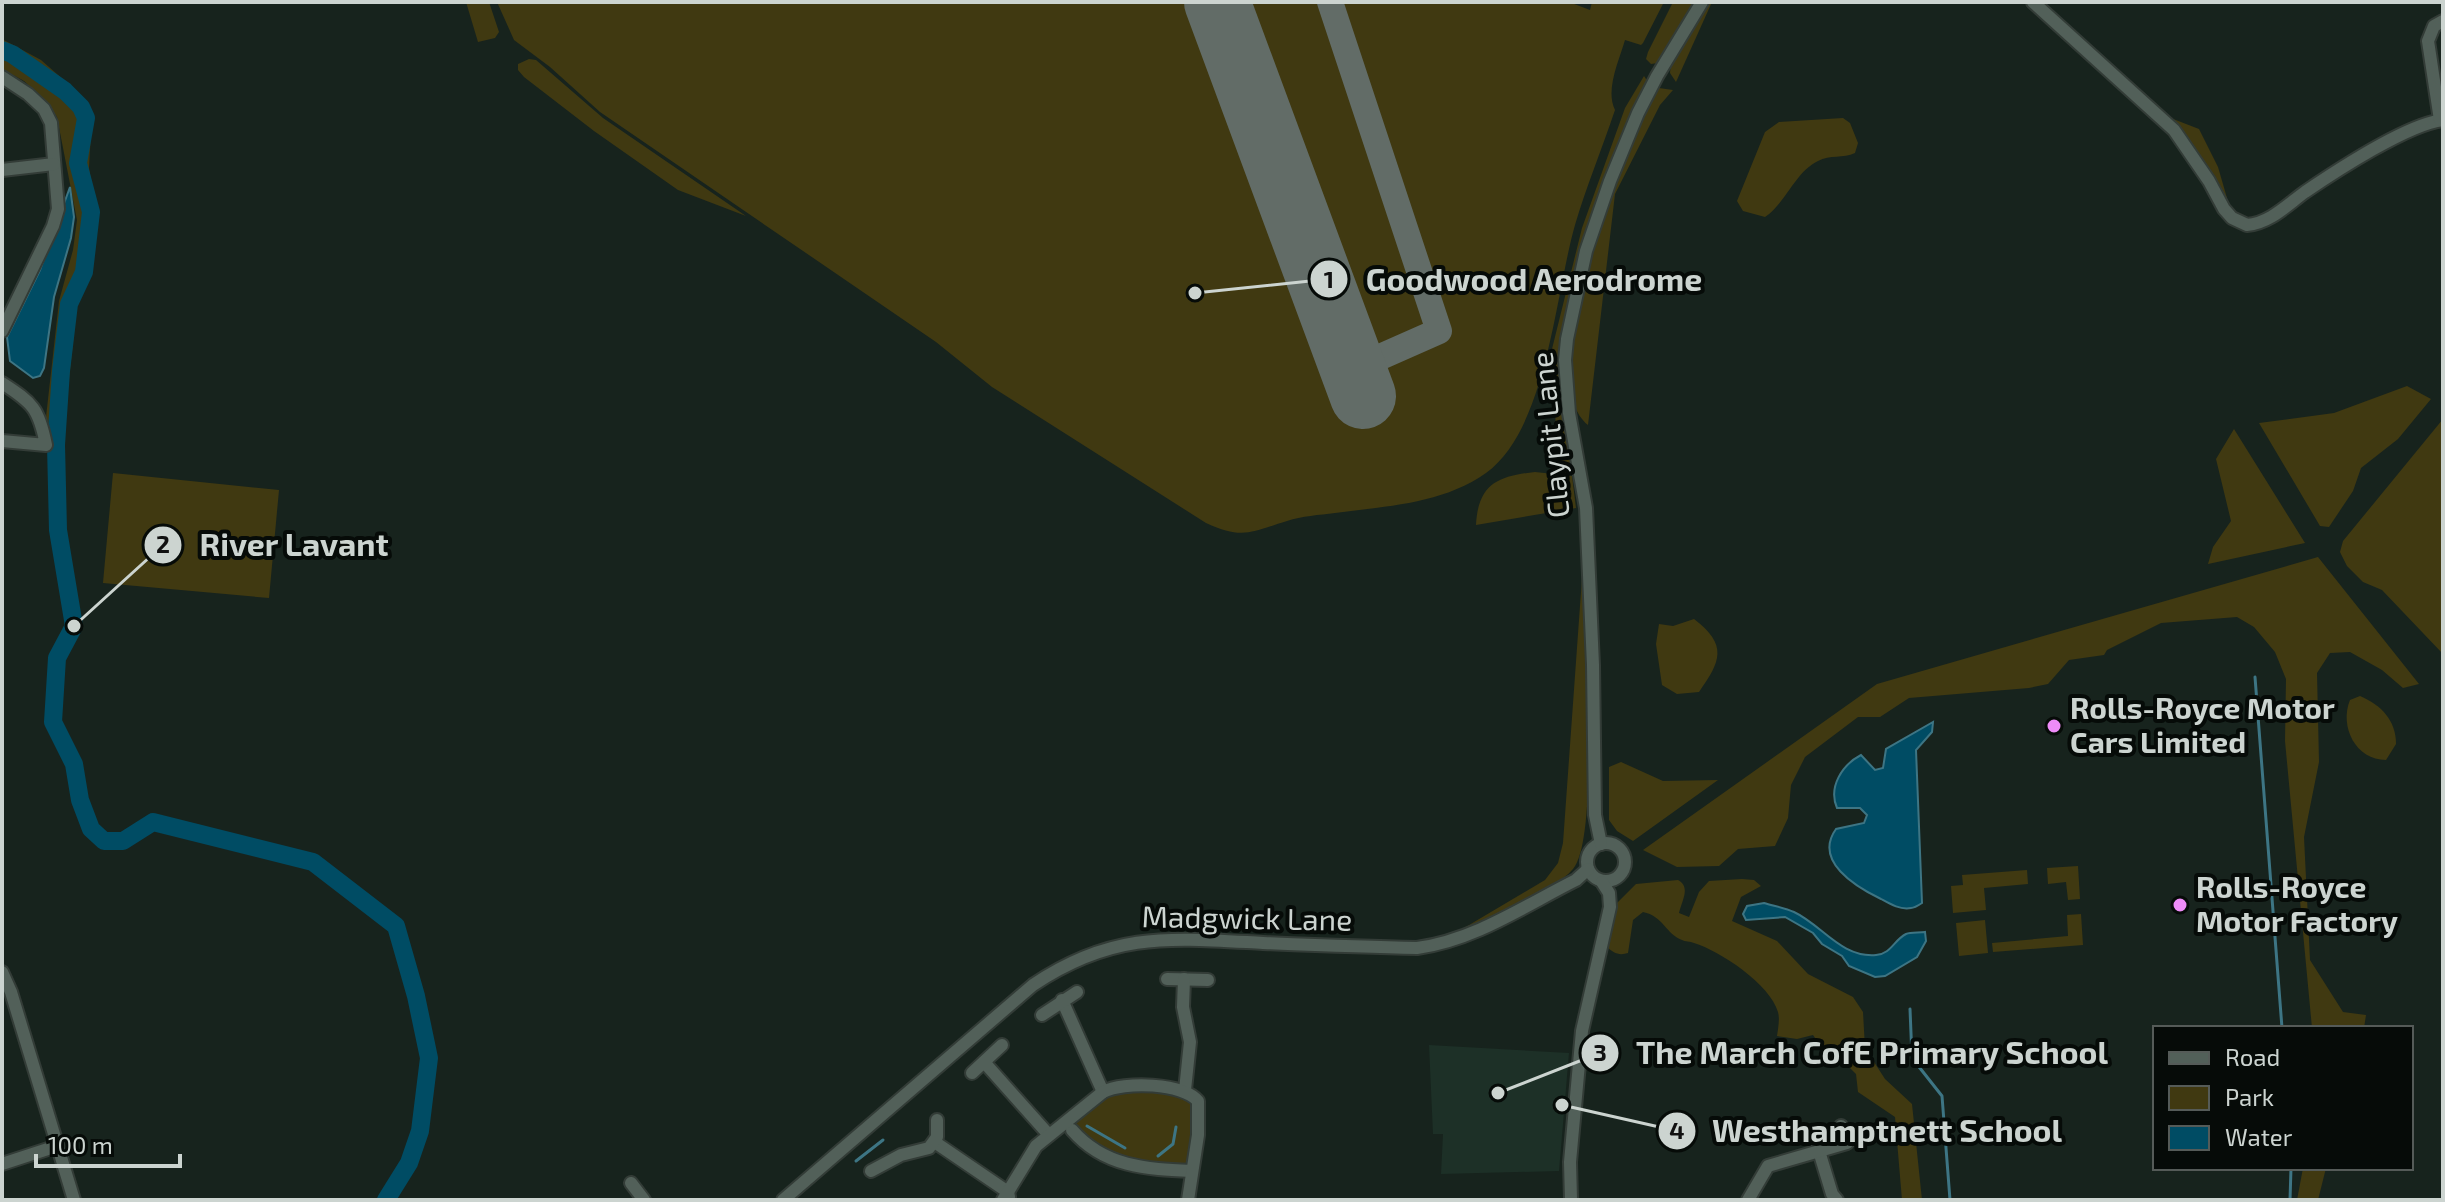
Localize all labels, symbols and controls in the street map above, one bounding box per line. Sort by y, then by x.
callout: Goodwood Aerodrome [1309,251,1718,307]
text: Goodwood Aerodrome [1366,259,1702,297]
text: 1 [1324,264,1334,293]
street label: Claypit Lane [1522,350,1576,520]
callout: River Lavant [143,517,405,573]
text: River Lavant [199,524,389,562]
text: 2 [156,529,170,558]
place label: Rolls-Royce Motor Cars Limited [2070,689,2335,759]
marker: Rolls-Royce Motor Cars Limited [2045,717,2063,735]
place label: Rolls-Royce Motor Factory [2196,868,2398,939]
marker: Rolls-Royce Motor Factory [2171,896,2189,914]
street label: Madgwick Lane [1141,897,1353,937]
callout: The March CofE Primary School [1580,1025,2124,1081]
legend [2153,1026,2413,1170]
text: The March CofE Primary School [1636,1032,2108,1071]
text: 3 [1593,1037,1607,1066]
text: Road [2225,1042,2280,1071]
text: Park [2225,1082,2274,1111]
callout: Westhamptnett School [1657,1103,2078,1159]
text: Westhamptnett School [1712,1110,2062,1148]
text: 4 [1669,1115,1685,1144]
scale bar [36,1118,180,1168]
text: Water [2225,1122,2293,1151]
text: 100 m [48,1130,113,1159]

